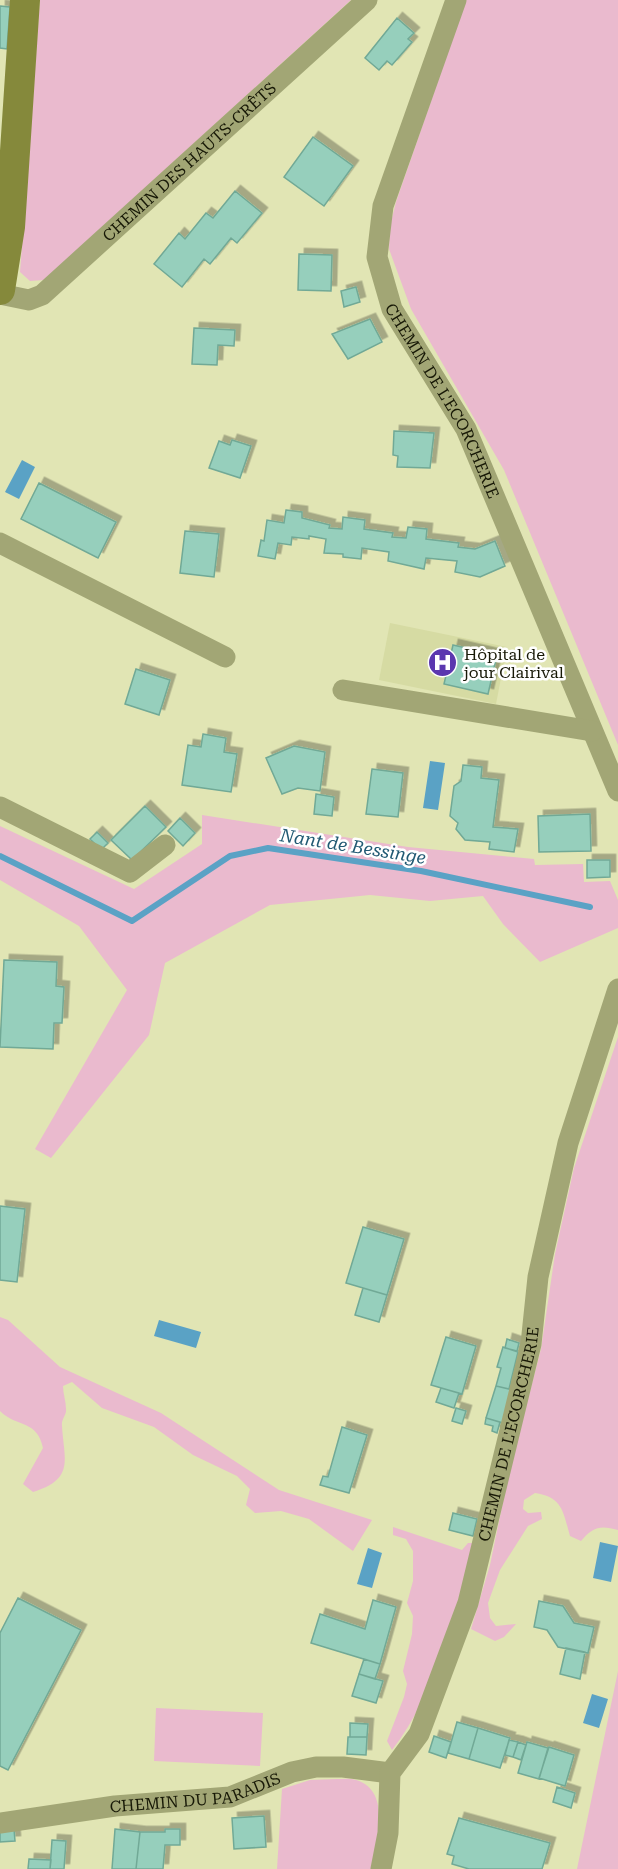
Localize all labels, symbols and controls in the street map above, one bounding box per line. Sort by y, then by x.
street label: CHEMIN DES HAUTS-CRÊTS [98,78,280,245]
street label: CHEMIN DE L'ECORCHERIE [381,300,503,501]
place label: Hôpital de jour Clairival [463,645,564,682]
hospital icon: Hôpital de jour Clairival [427,647,459,679]
water label: Nant de Bessinge [278,824,427,868]
street label: CHEMIN DE L'ECORCHERIE [474,1326,542,1543]
street label: CHEMIN DU PARADIS [109,1768,283,1816]

